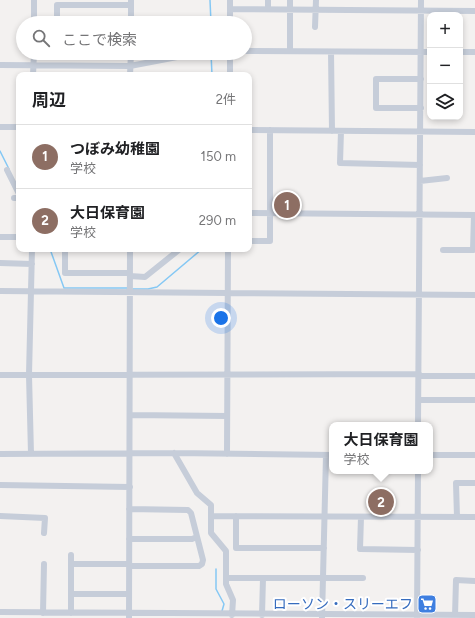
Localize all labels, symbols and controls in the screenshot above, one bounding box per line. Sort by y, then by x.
map controls [427,12,463,120]
button: + [427,12,463,48]
search box [16,16,252,60]
icon: search [30,27,52,49]
text: ここで検索 [62,31,137,49]
button: − [427,48,463,84]
button: layers [427,84,463,120]
text: 周辺 [32,90,66,110]
text: 2件 [216,92,236,107]
text: つぼみ幼稚園 [70,140,160,158]
text: 1 [42,149,48,164]
text: 150 m [201,149,236,164]
text: 学校 [70,161,96,176]
pin: 1 [274,190,300,220]
text: 大日保育園 [70,204,145,222]
text: 2 [41,213,49,228]
text: 290 m [199,213,236,228]
text: 学校 [70,225,96,240]
your location [211,308,231,328]
popup [329,422,433,474]
text: 大日保育園 [343,431,419,449]
text: 学校 [343,452,370,467]
pin: 2 [368,487,394,517]
supermarket icon: ローソン・スリーエフ [416,593,438,615]
place label: ローソン・スリーエフ [273,596,413,613]

